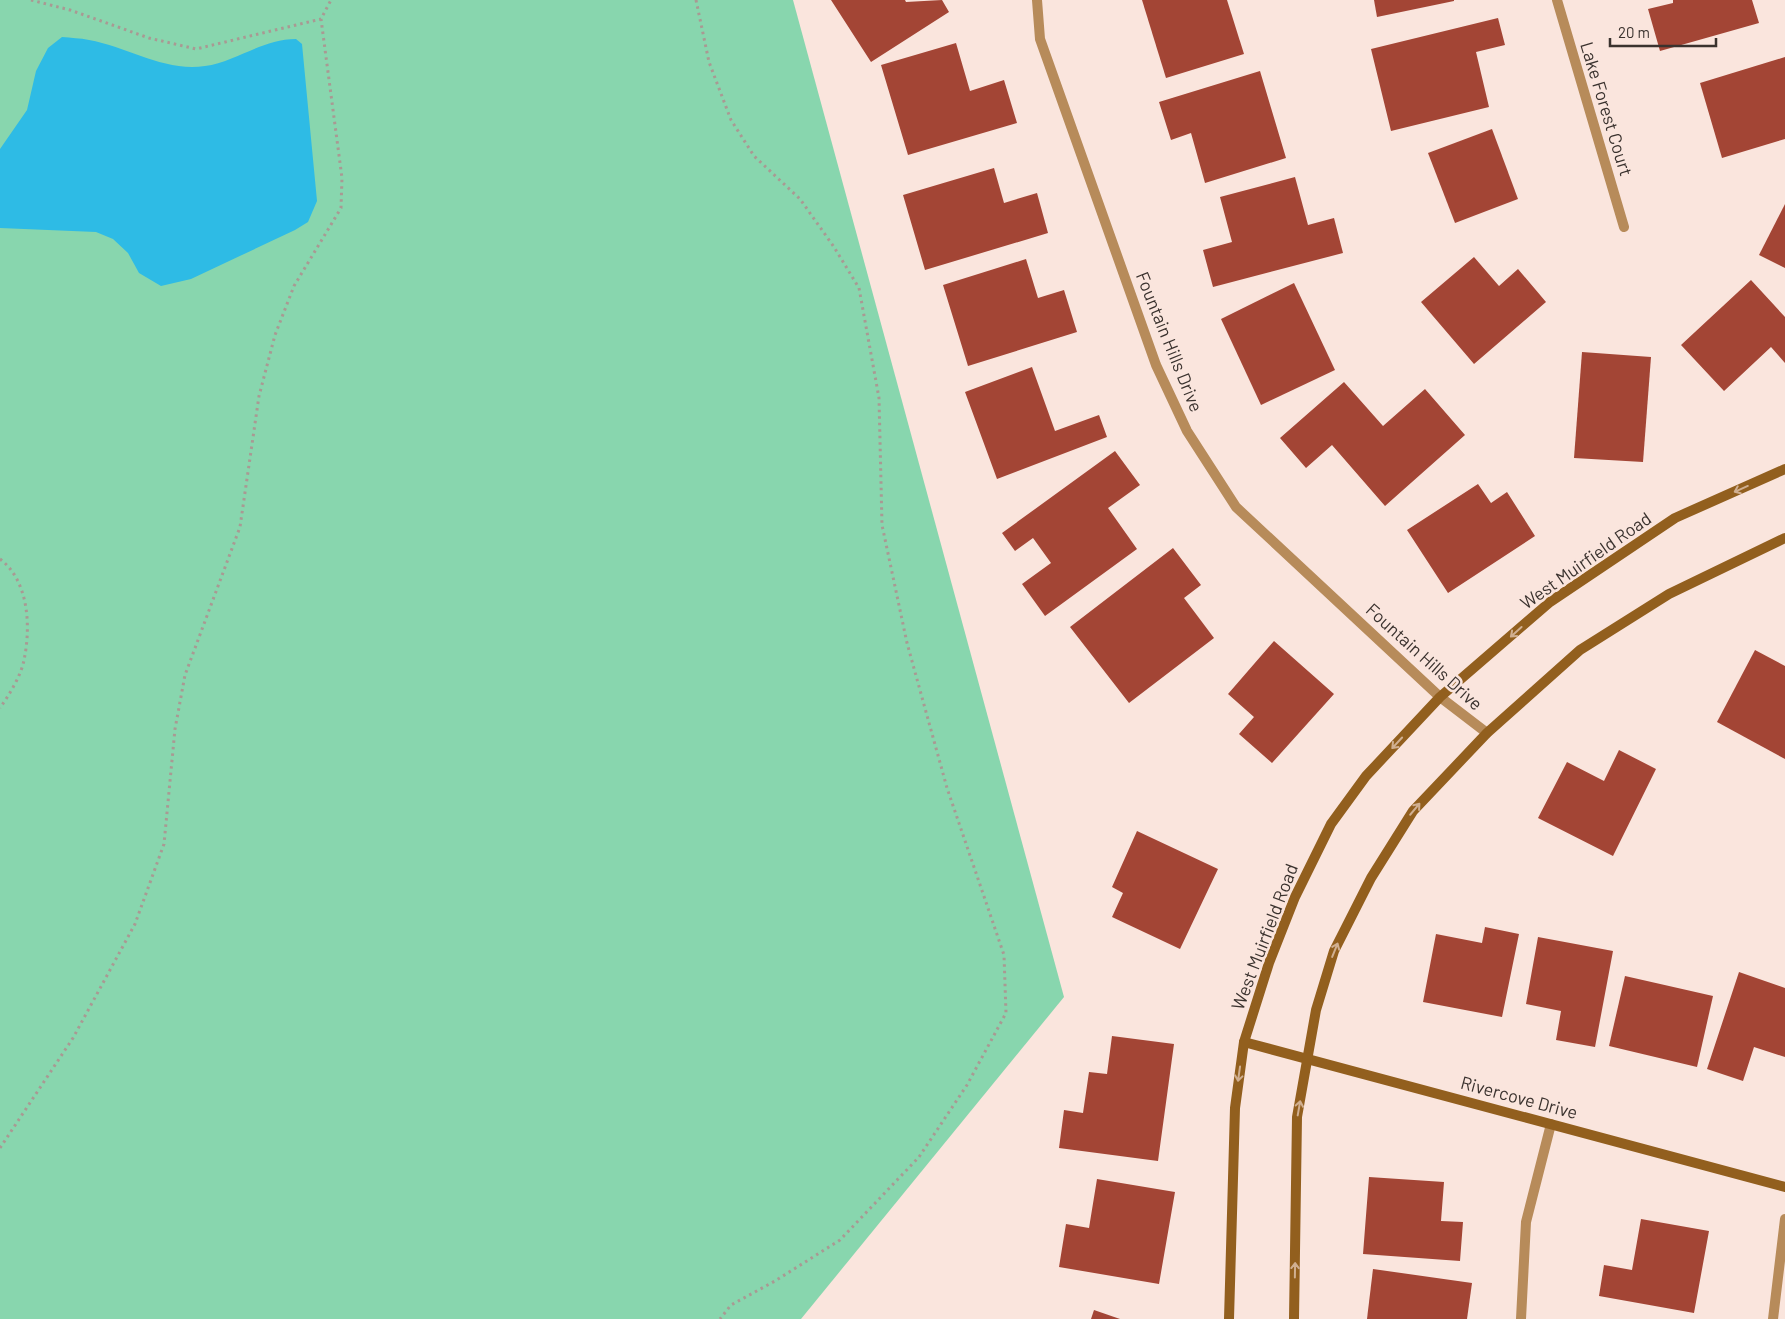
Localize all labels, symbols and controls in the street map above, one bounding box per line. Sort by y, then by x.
scale bar [1610,15,1716,47]
text: 20 m [1618,23,1650,41]
street label: Lake Forest Court [1576,39,1638,178]
street label: Fountain Hills Drive [1132,268,1208,415]
one-way arrow [1734,485,1749,495]
street label: West Muirfield Road [1516,507,1655,614]
street label: Fountain Hills Drive [1362,598,1488,714]
one-way arrow [1510,626,1523,638]
one-way arrow [1391,736,1403,749]
one-way arrow [1410,803,1421,816]
street label: West Muirfield Road [1226,860,1302,1013]
one-way arrow [1331,943,1340,958]
one-way arrow [1234,1065,1244,1081]
street label: Rivercove Drive [1458,1071,1580,1123]
one-way arrow [1294,1100,1304,1116]
one-way arrow [1290,1263,1300,1279]

